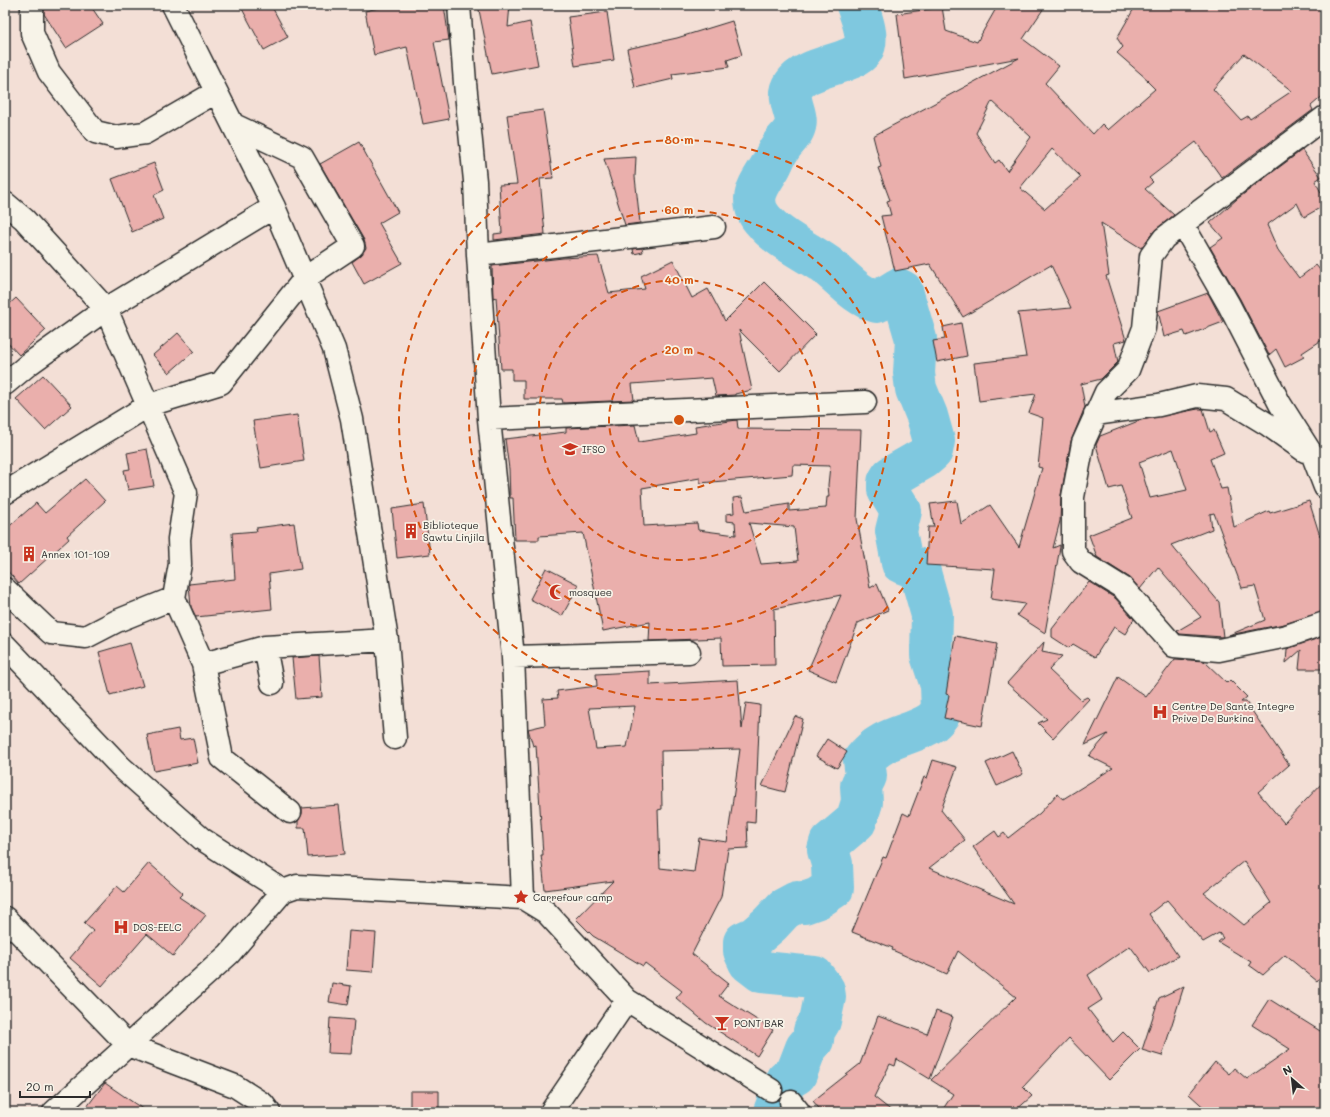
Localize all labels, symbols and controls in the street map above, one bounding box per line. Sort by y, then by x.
text: 80 m [664,131,694,147]
text: 60 m [665,201,693,217]
text: 40 m [664,271,694,287]
text: 20 m [665,341,693,357]
centre of rings [672,413,686,427]
school or university icon: IFSO [561,440,579,458]
place label: IFSO [582,442,606,456]
place label: Biblioteque Sawtu Linjila [423,518,485,544]
building icon: Biblioteque Sawtu Linjila [402,522,420,540]
building icon: Annex 101-109 [20,545,38,563]
place label: Annex 101-109 [41,547,109,561]
mosque icon: mosquee [548,583,566,601]
place label: mosquee [569,585,612,599]
place label: Centre De Sante Integre Prive De Burkina [1172,699,1295,725]
hospital icon: Centre De Sante Integre Prive De Burkina [1151,703,1169,721]
place icon: Carrefour camp [512,888,530,906]
place label: Carrefour camp [533,890,612,904]
hospital icon: DOS-EELC [112,918,130,936]
place label: DOS-EELC [133,920,182,934]
bar icon: PONT BAR [713,1014,731,1032]
place label: PONT BAR [734,1016,784,1030]
north arrow [1272,1059,1312,1099]
text: N [1280,1061,1294,1078]
scale bar [20,1073,90,1099]
text: 20 m [26,1078,54,1094]

